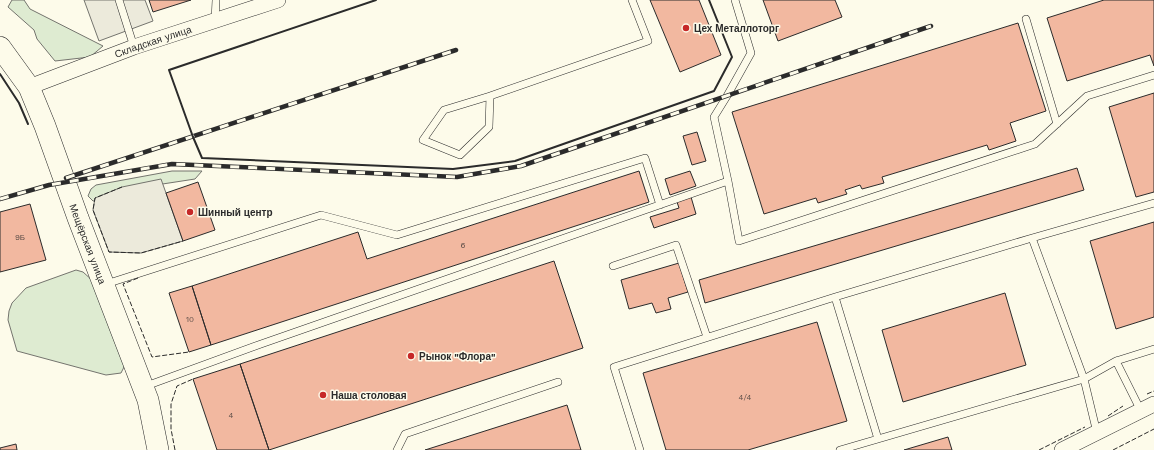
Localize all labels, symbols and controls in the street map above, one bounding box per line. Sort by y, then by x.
street label: Складская улица [113,23,193,59]
marker: Цех Металлоторг [681,23,691,33]
place label: Цех Металлоторг [694,23,779,34]
street label: Мещёрская улица [68,202,108,286]
marker: Шинный центр [185,207,195,217]
place label: Шинный центр [198,207,273,218]
house number: 9Б [15,233,25,242]
house number: 6 [461,241,466,250]
house number: 10 [186,315,194,324]
marker: Рынок "Флора" [406,351,416,361]
place label: Рынок "Флора" [419,351,496,362]
marker: Наша столовая [318,390,328,400]
place label: Наша столовая [331,390,407,401]
house number: 4/4 [739,393,752,402]
house number: 4 [229,411,234,420]

